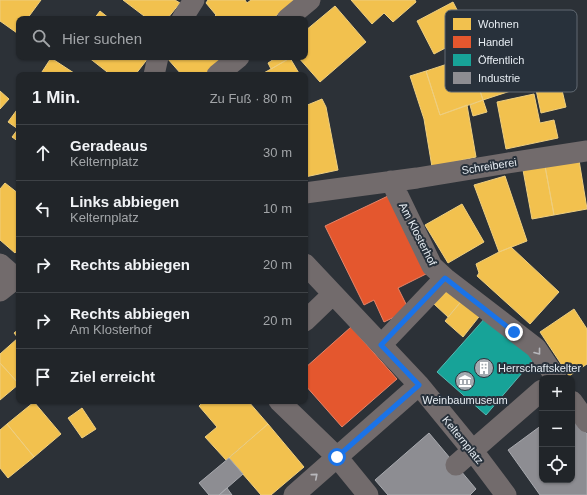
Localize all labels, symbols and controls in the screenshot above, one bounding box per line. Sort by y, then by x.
legend [445,10,577,92]
search box [16,16,308,60]
text: Wohnen [478,18,519,30]
icon: search [30,27,52,49]
text: Hier suchen [62,30,142,47]
text: Handel [478,36,513,48]
text: Öffentlich [478,54,524,66]
text: Industrie [478,72,520,84]
text: 1 Min. [32,88,80,107]
text: Zu Fuß · 80 m [210,91,292,106]
text: Geradeaus [70,137,148,154]
icon: ahead [32,142,54,164]
text: 30 m [263,145,292,160]
text: Kelternplatz [70,154,139,169]
street label: Schreiberei [461,156,517,176]
text: Links abbiegen [70,193,179,210]
icon: left [32,198,54,220]
street label: Am Klosterhof [397,200,439,268]
text: 10 m [263,201,292,216]
text: Kelternplatz [70,210,139,225]
icon: right [32,254,54,276]
text: Rechts abbiegen [70,256,190,273]
text: 20 m [263,257,292,272]
text: Rechts abbiegen [70,305,190,322]
icon: right [32,310,54,332]
text: 20 m [263,313,292,328]
text: Am Klosterhof [70,322,152,337]
route end [505,323,523,341]
one-way arrow [533,347,540,354]
building icon: Herrschaftskelter [473,357,495,379]
place label: Herrschaftskelter [498,362,581,374]
icon: arrive [32,366,54,388]
text: Ziel erreicht [70,368,155,385]
museum icon: Weinbaumuseum [454,370,476,392]
map controls [539,375,575,483]
button: + [539,375,575,411]
place label: Weinbaumuseum [422,394,508,406]
button: − [539,411,575,447]
street label: Kelternplatz [440,414,486,466]
button: locate [539,447,575,483]
route start [328,448,346,466]
one-way arrow [311,474,318,481]

